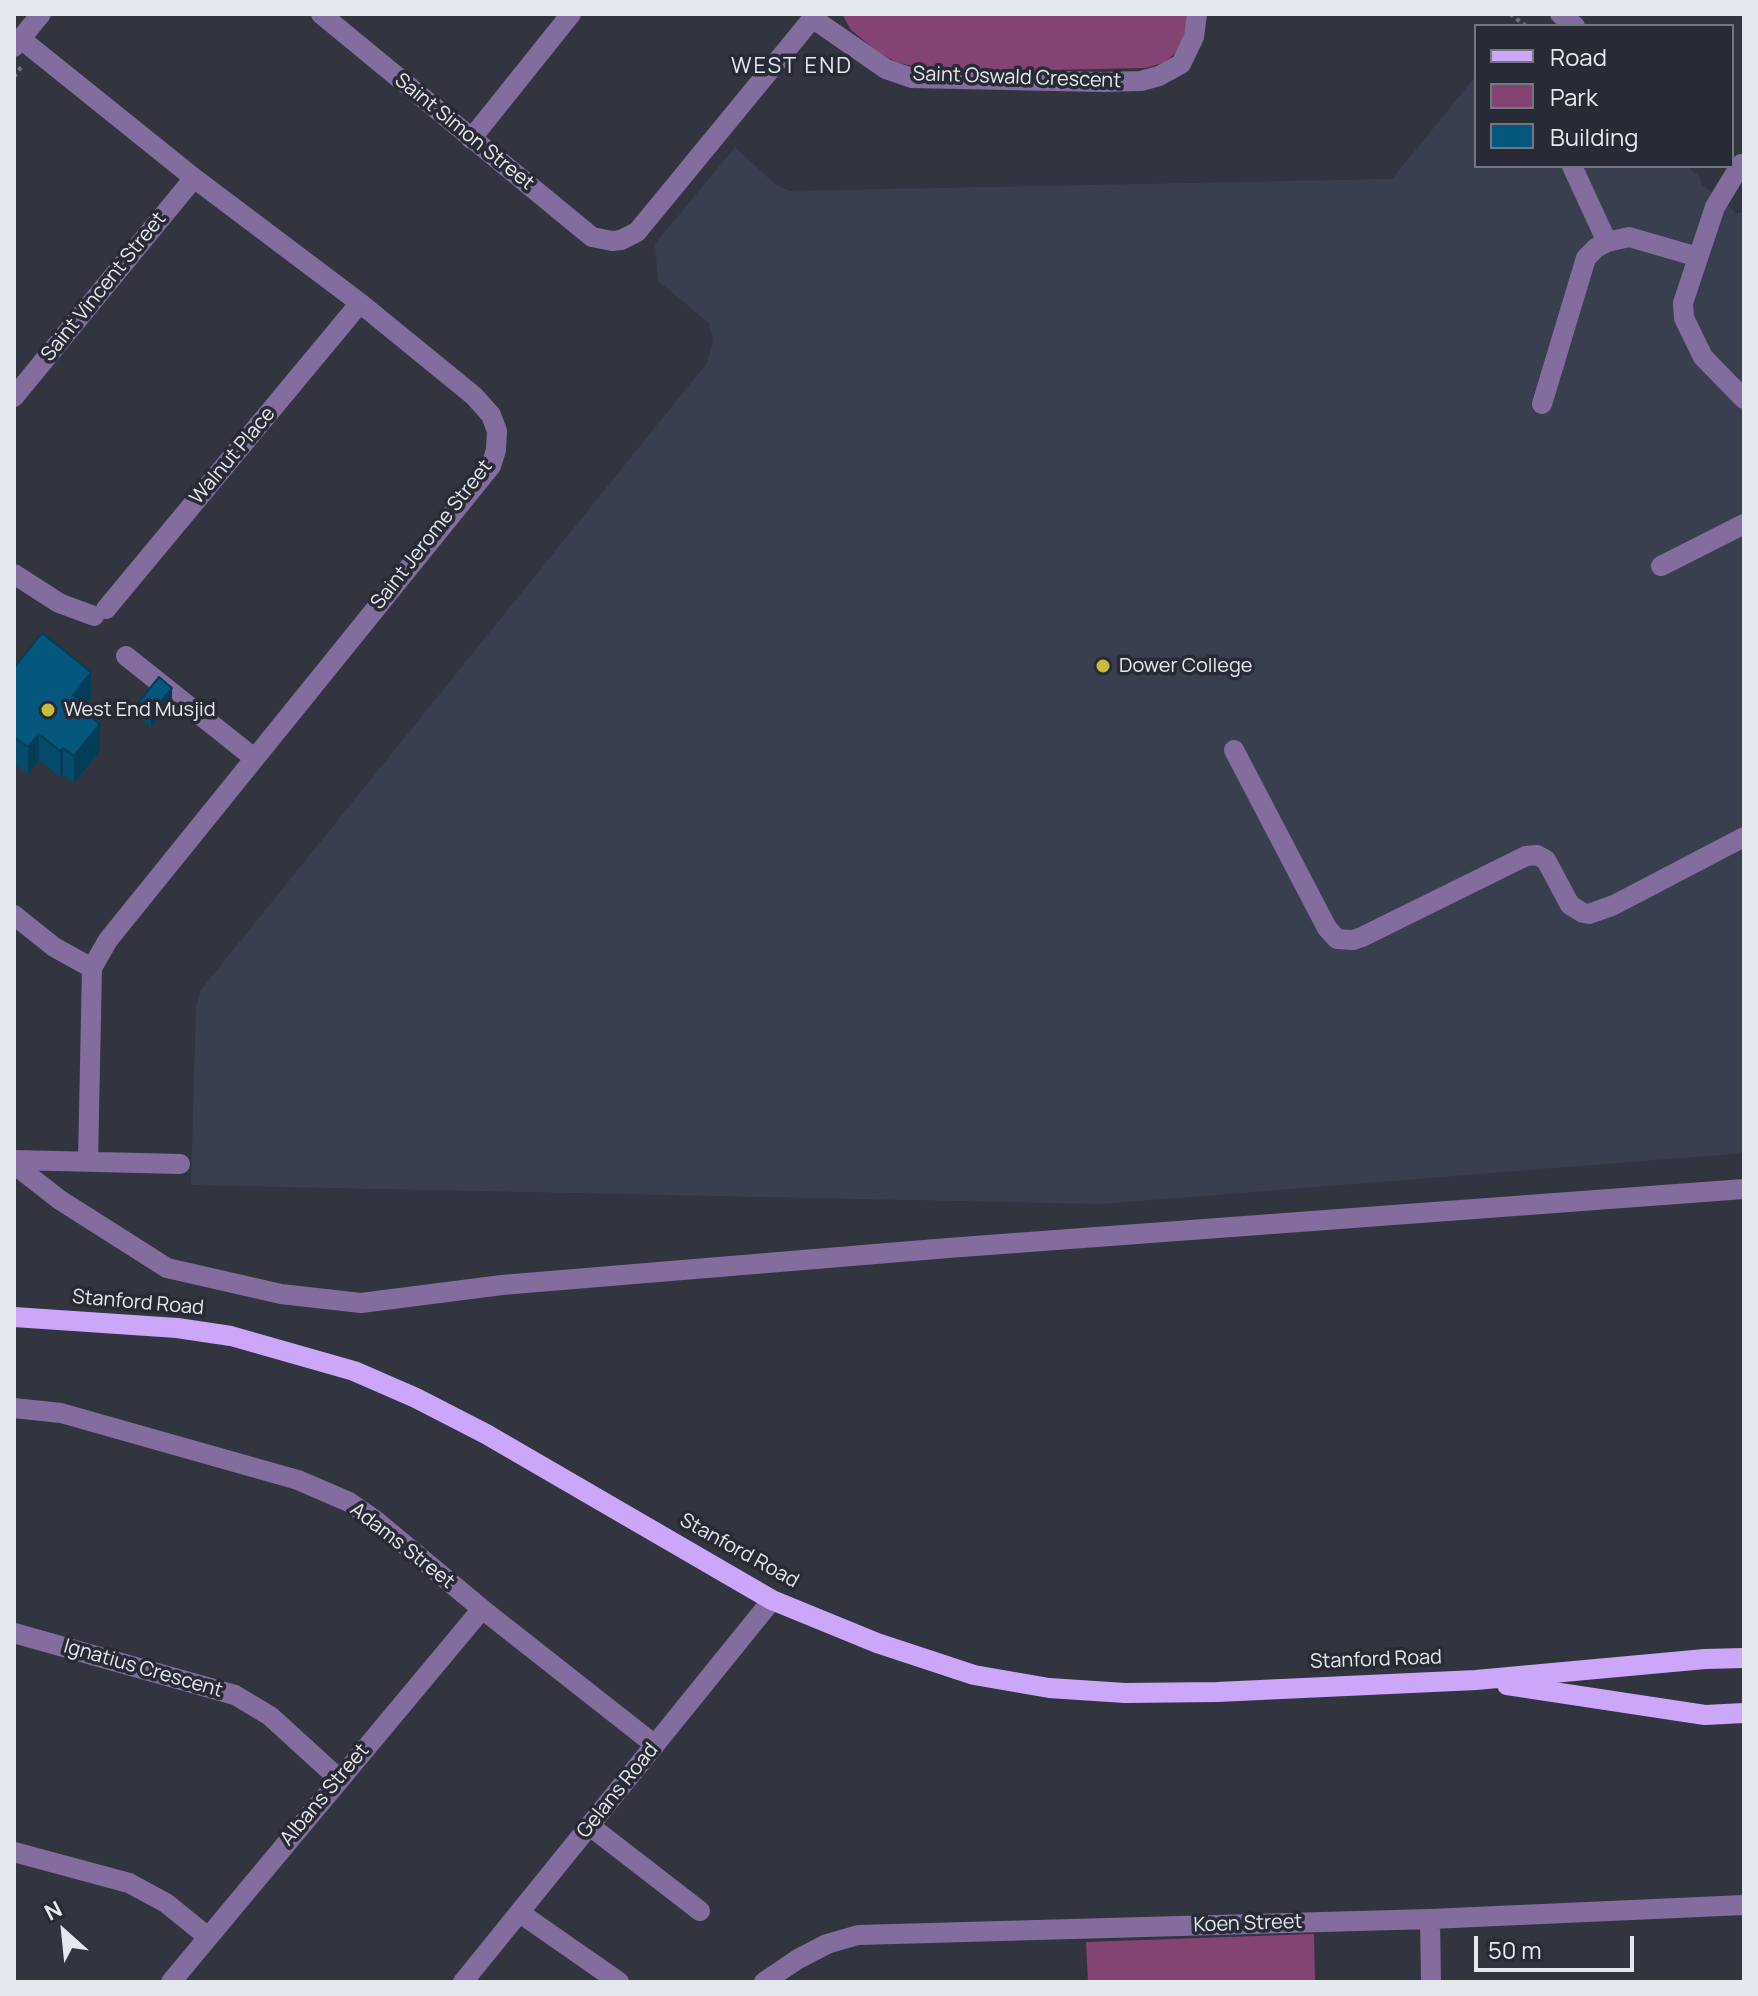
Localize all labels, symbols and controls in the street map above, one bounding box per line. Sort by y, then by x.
legend [1474,24,1734,168]
text: Road [1550,40,1607,73]
district label: WEST END [731,54,853,80]
street label: Saint Oswald Crescent [912,62,1122,94]
street label: Saint Simon Street [389,68,539,196]
text: Park [1550,80,1598,113]
text: Building [1550,120,1638,153]
street label: Saint Vincent Street [36,208,172,366]
street label: Walnut Place [185,402,281,510]
street label: Saint Jerome Street [366,455,498,615]
place label: Dower College [1119,654,1252,678]
marker: Dower College [1094,657,1112,675]
place label: West End Musjid [64,698,215,722]
marker: West End Musjid [39,701,57,719]
street label: Stanford Road [71,1285,205,1321]
street label: Adams Street [345,1498,459,1594]
street label: Stanford Road [675,1508,803,1594]
street label: Ignatius Crescent [61,1635,225,1703]
street label: Stanford Road [1310,1646,1442,1674]
street label: Albans Street [276,1739,374,1851]
street label: Gelans Road [572,1739,664,1843]
north arrow [24,1892,104,1972]
text: N [39,1894,67,1928]
street label: Koen Street [1193,1910,1303,1938]
scale bar [1478,1920,1638,1970]
text: 50 m [1488,1933,1542,1966]

